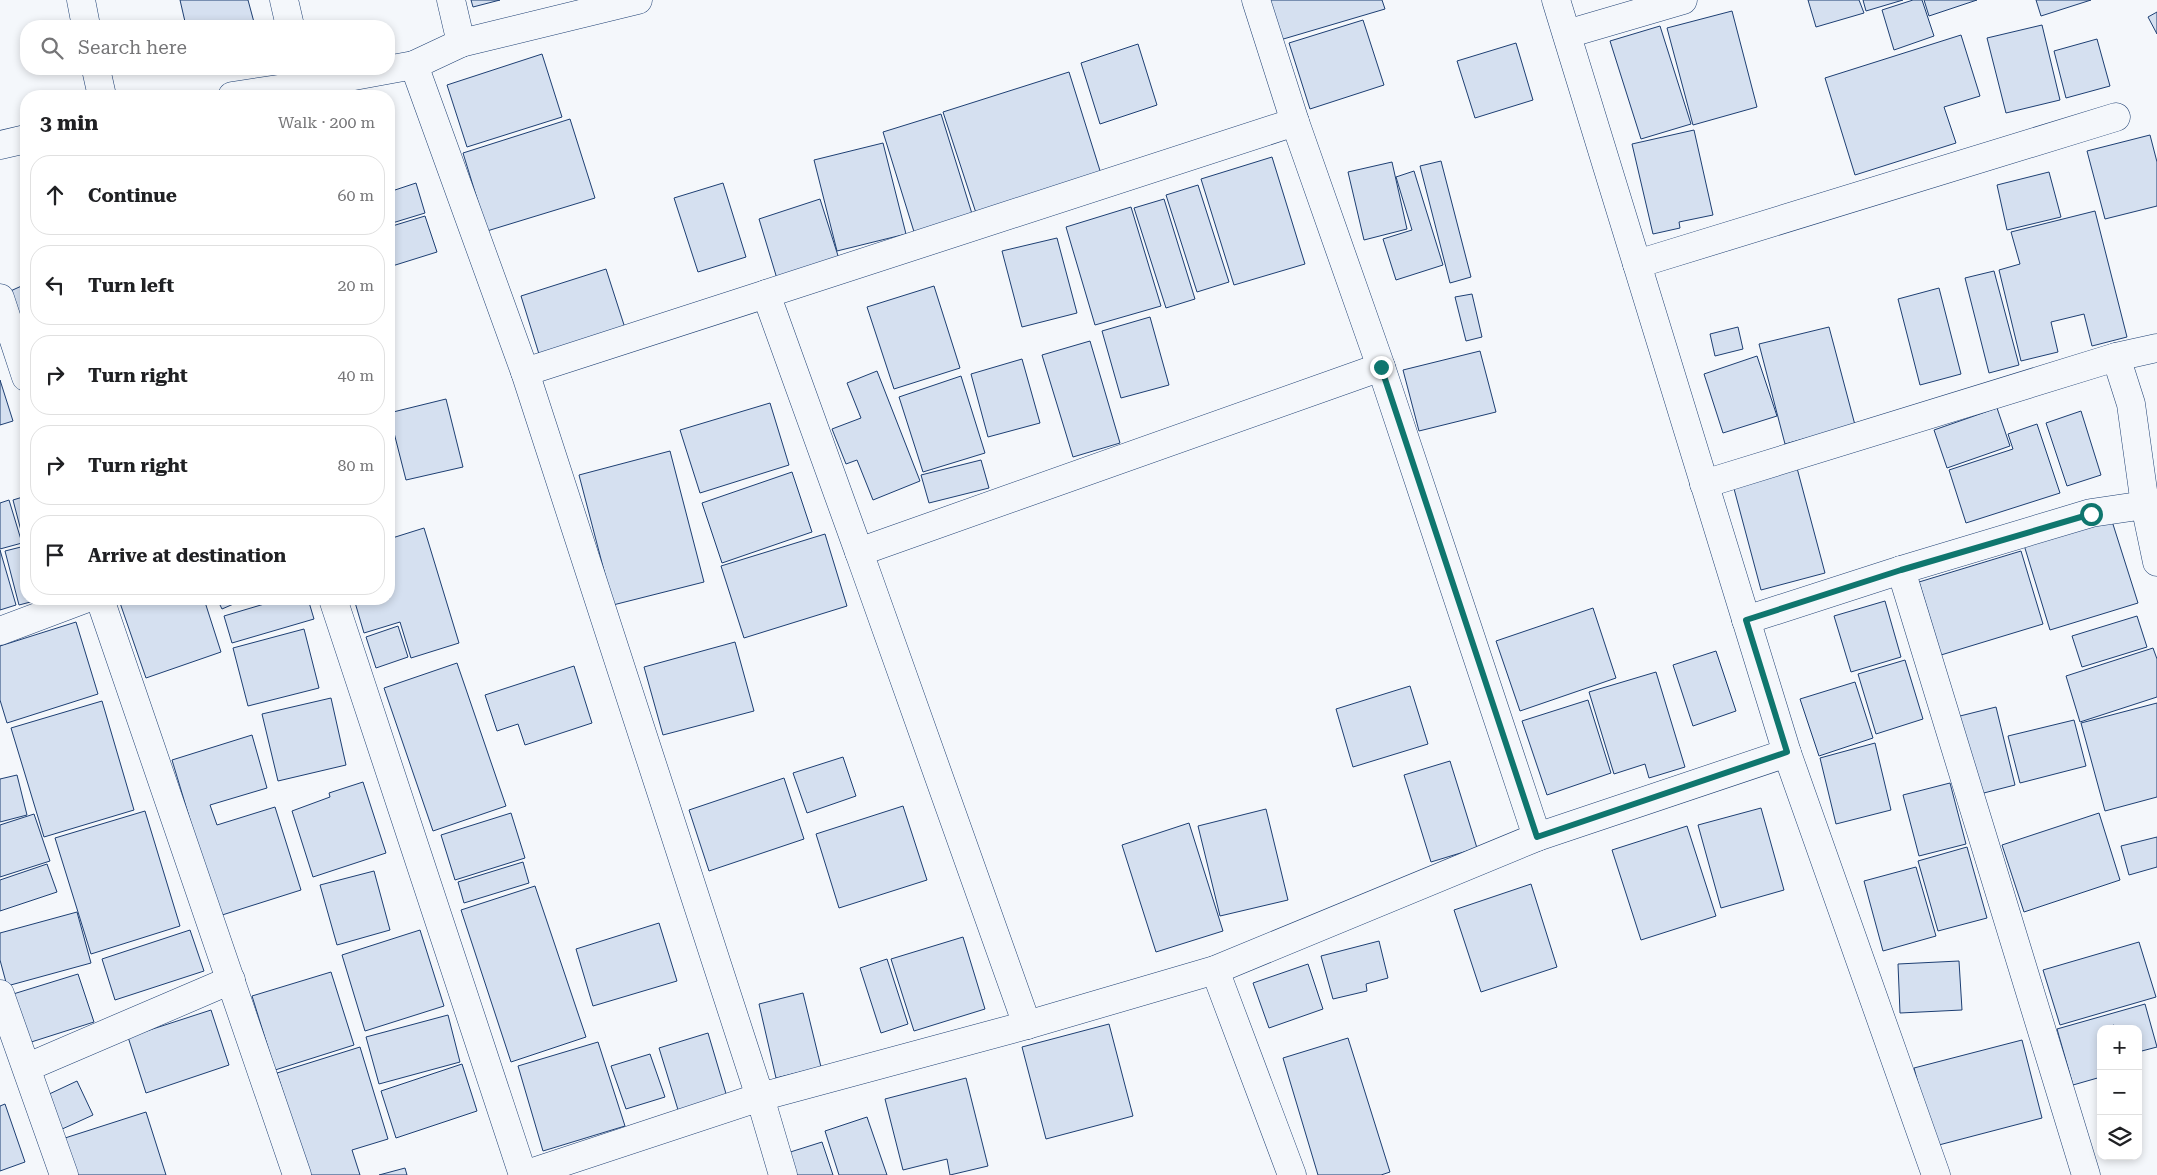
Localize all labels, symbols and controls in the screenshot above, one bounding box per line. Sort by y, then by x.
search box [20,20,395,75]
icon: search [38,34,66,62]
text: Search here [78,36,187,59]
text: 3 min [40,111,98,135]
text: Walk · 200 m [278,113,375,132]
icon: ahead [41,181,69,209]
text: Continue [88,184,177,207]
text: 60 m [337,186,374,205]
icon: left [41,271,69,299]
text: Turn left [88,274,174,297]
text: 20 m [337,276,374,295]
route end [1370,356,1393,379]
icon: right [41,361,69,389]
text: Turn right [88,364,188,387]
text: 40 m [337,366,374,385]
icon: right [41,451,69,479]
text: Turn right [88,454,188,477]
text: 80 m [337,456,374,475]
route start [2080,503,2103,526]
icon: arrive [41,541,69,569]
text: Arrive at destination [88,544,286,567]
map controls [2097,1025,2142,1160]
button: + [2097,1025,2142,1070]
button: − [2097,1070,2142,1115]
button: layers [2097,1115,2142,1160]

